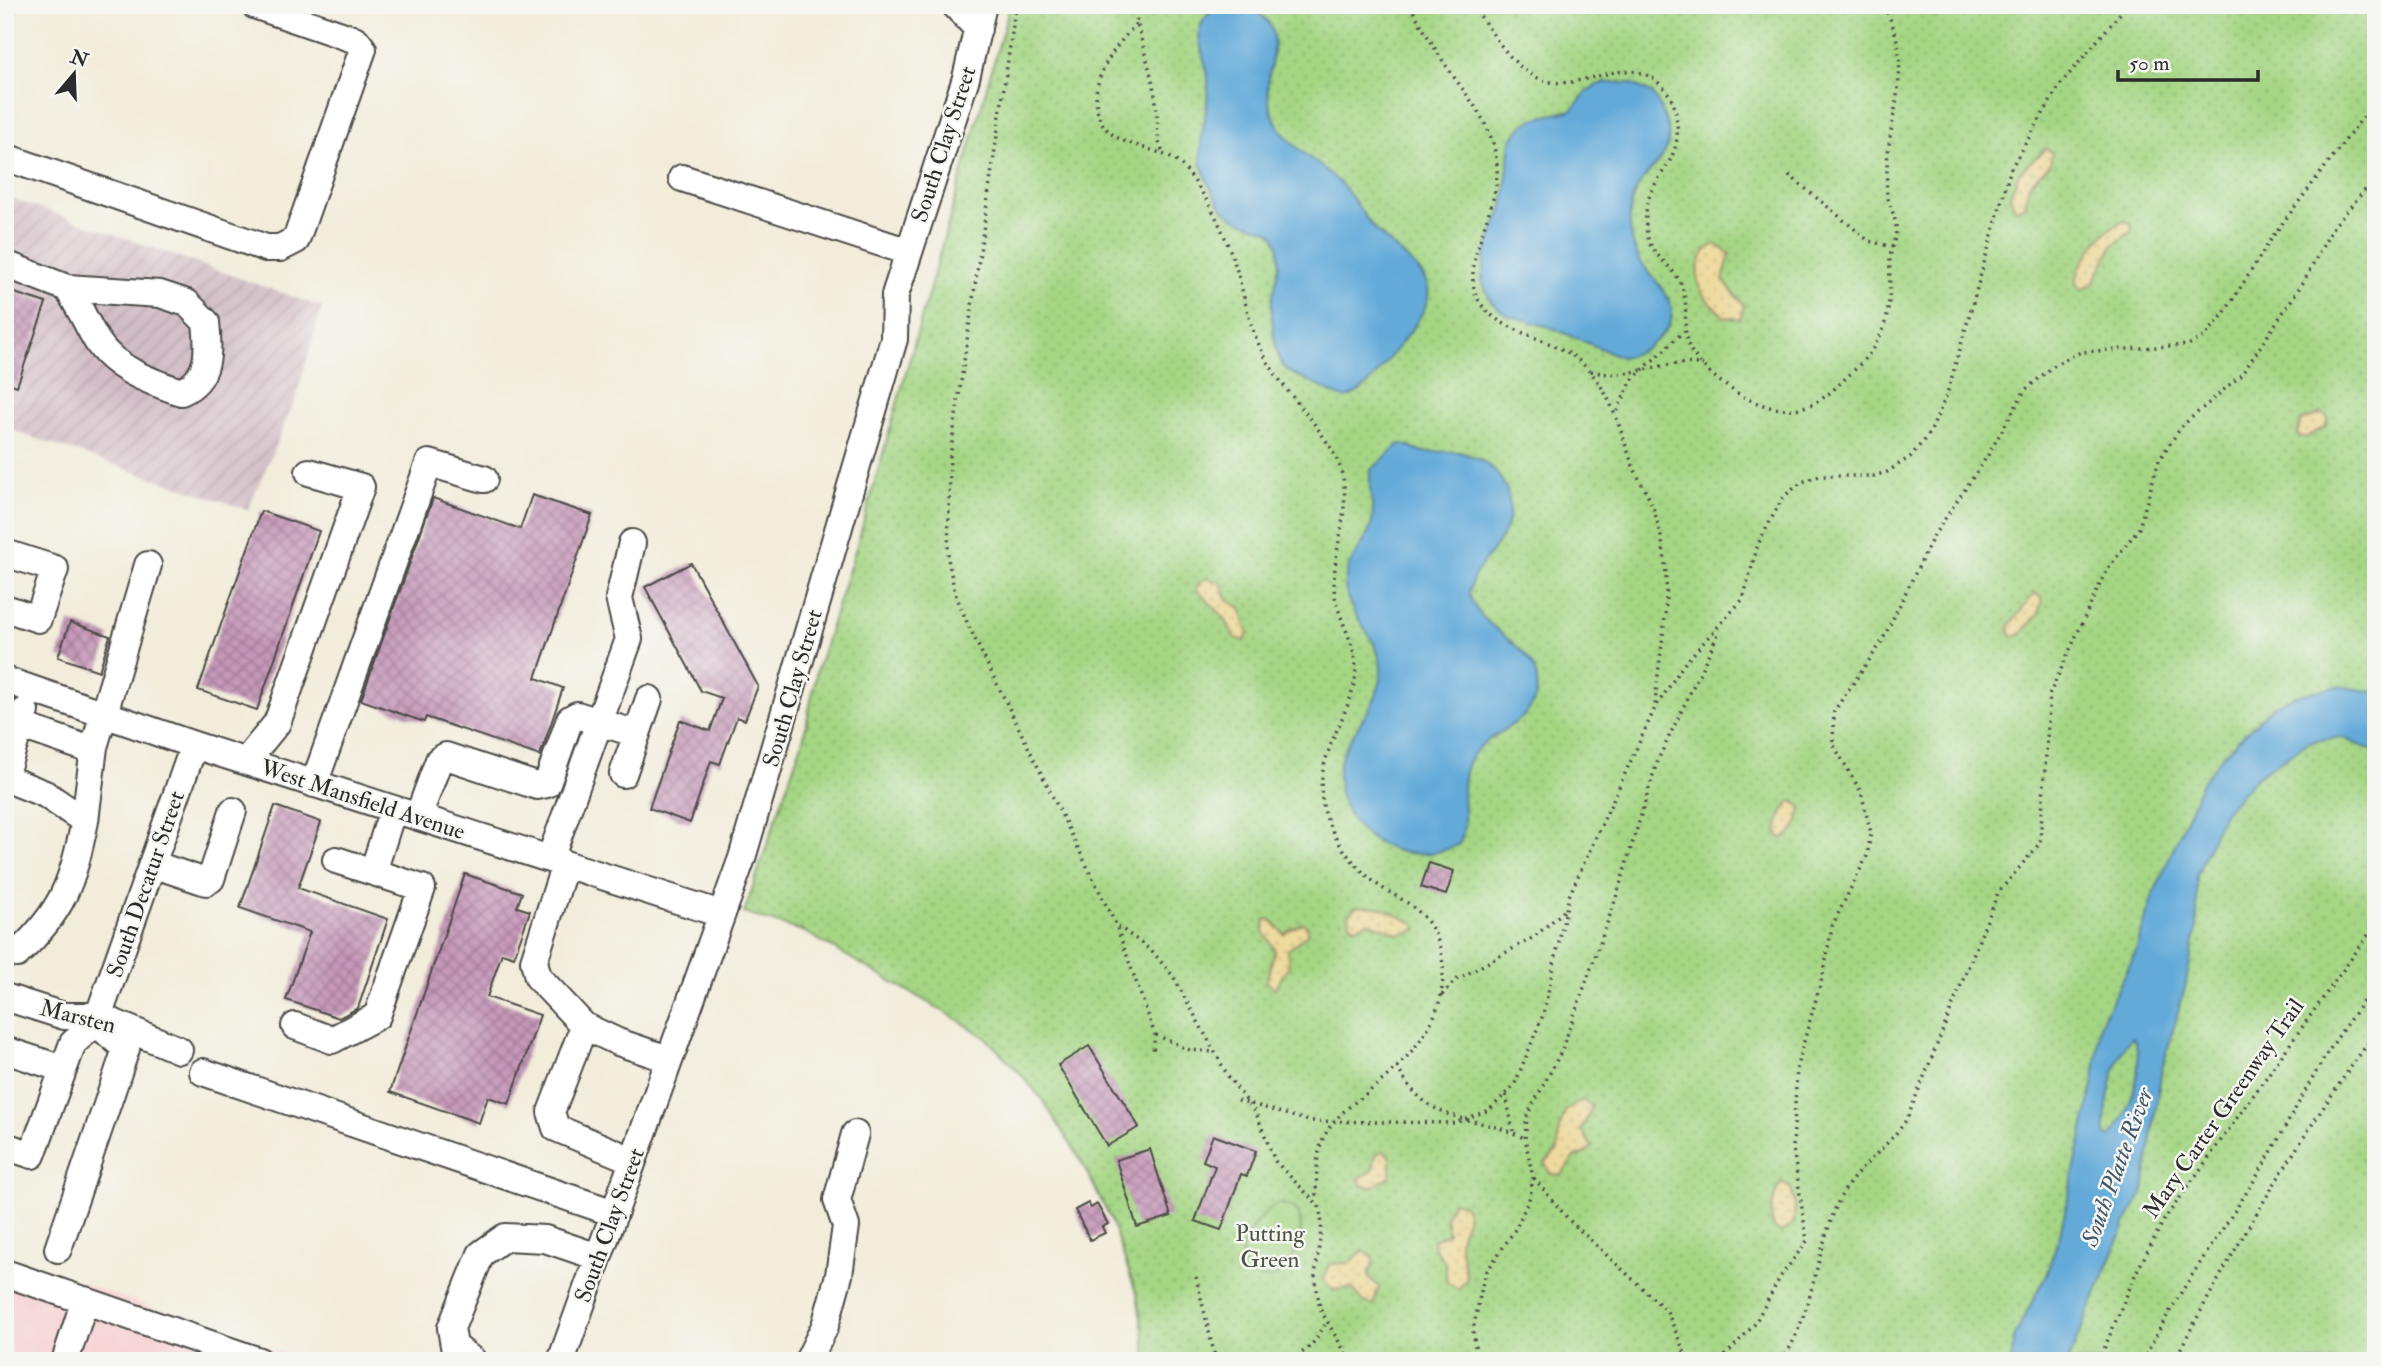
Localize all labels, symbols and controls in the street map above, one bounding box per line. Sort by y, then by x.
north arrow [38,38,108,108]
scale bar [2118,38,2258,82]
text: N [66,44,92,73]
text: 50 m [2129,50,2170,77]
street label: South Clay Street [905,62,982,226]
street label: South Clay Street [756,606,829,770]
street label: West Mansfield Avenue [256,752,469,846]
street label: South Decatur Street [100,787,191,981]
street label: Marsten [37,993,119,1040]
street label: Mary Carter Greenway Trail [2136,993,2310,1224]
water label: South Platte River [2074,1083,2161,1252]
street label: South Clay Street [568,1144,651,1306]
park label: Putting Green [1235,1219,1305,1274]

